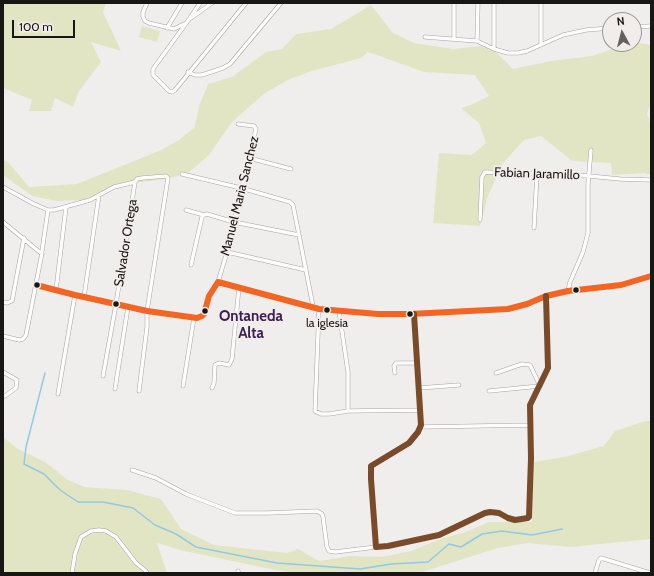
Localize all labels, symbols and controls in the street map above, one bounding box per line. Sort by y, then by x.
scale bar [14,12,77,38]
north arrow [602,12,642,52]
text: N [616,14,625,29]
text: 100 m [19,19,53,34]
street label: Manuel Maria Sanchez [218,134,262,258]
street label: Fabian Jaramillo [494,165,580,183]
street label: Salvador Ortega [111,198,141,288]
unlabelled marker [32,280,42,290]
unlabelled marker [571,285,581,295]
unlabelled marker [111,299,121,309]
marker: la iglesia [322,305,332,315]
unlabelled marker [200,306,210,316]
district label: Ontaneda Alta [219,308,283,343]
unlabelled marker [405,309,415,319]
place label: la iglesia [306,316,348,330]

